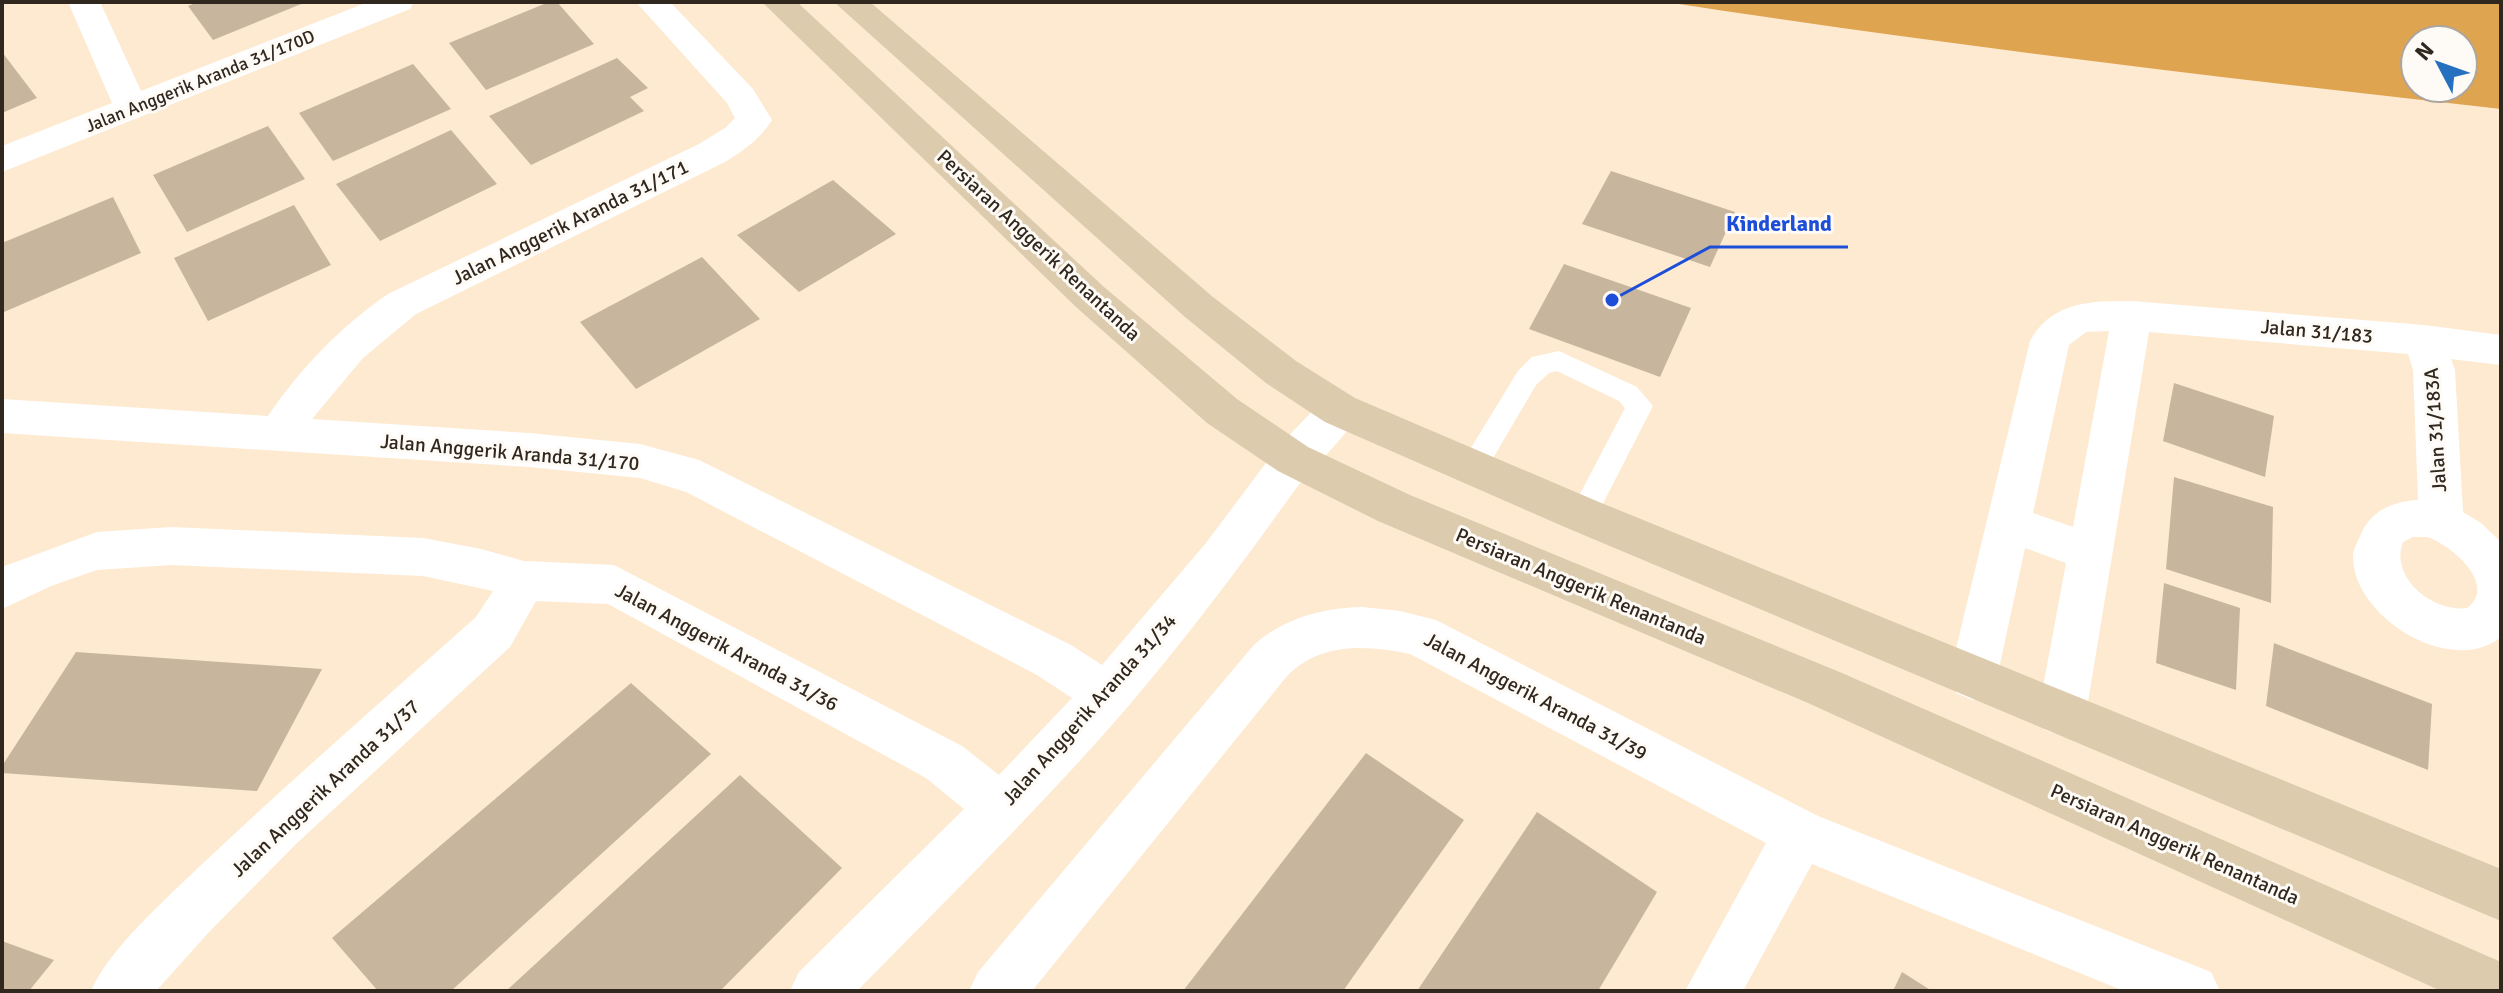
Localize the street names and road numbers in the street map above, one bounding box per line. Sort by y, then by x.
street label: Jalan Anggerik Aranda 31/170D [82,25,318,137]
street label: Persiaran Anggerik Renantanda [932,144,1146,346]
street label: Jalan Anggerik Aranda 31/171 [448,154,692,291]
street label: Jalan 31/183 [2260,314,2374,349]
street label: Jalan 31/183A [2419,367,2452,493]
street label: Jalan Anggerik Aranda 31/170 [379,429,640,476]
street label: Persiaran Anggerik Renantanda [1452,522,1710,651]
street label: Jalan Anggerik Aranda 31/36 [611,578,843,717]
street label: Jalan Anggerik Aranda 31/34 [997,608,1182,810]
street label: Jalan Anggerik Aranda 31/39 [1420,627,1652,766]
street label: Jalan Anggerik Aranda 31/37 [226,694,425,882]
street label: Persiaran Anggerik Renantanda [2047,778,2303,911]

